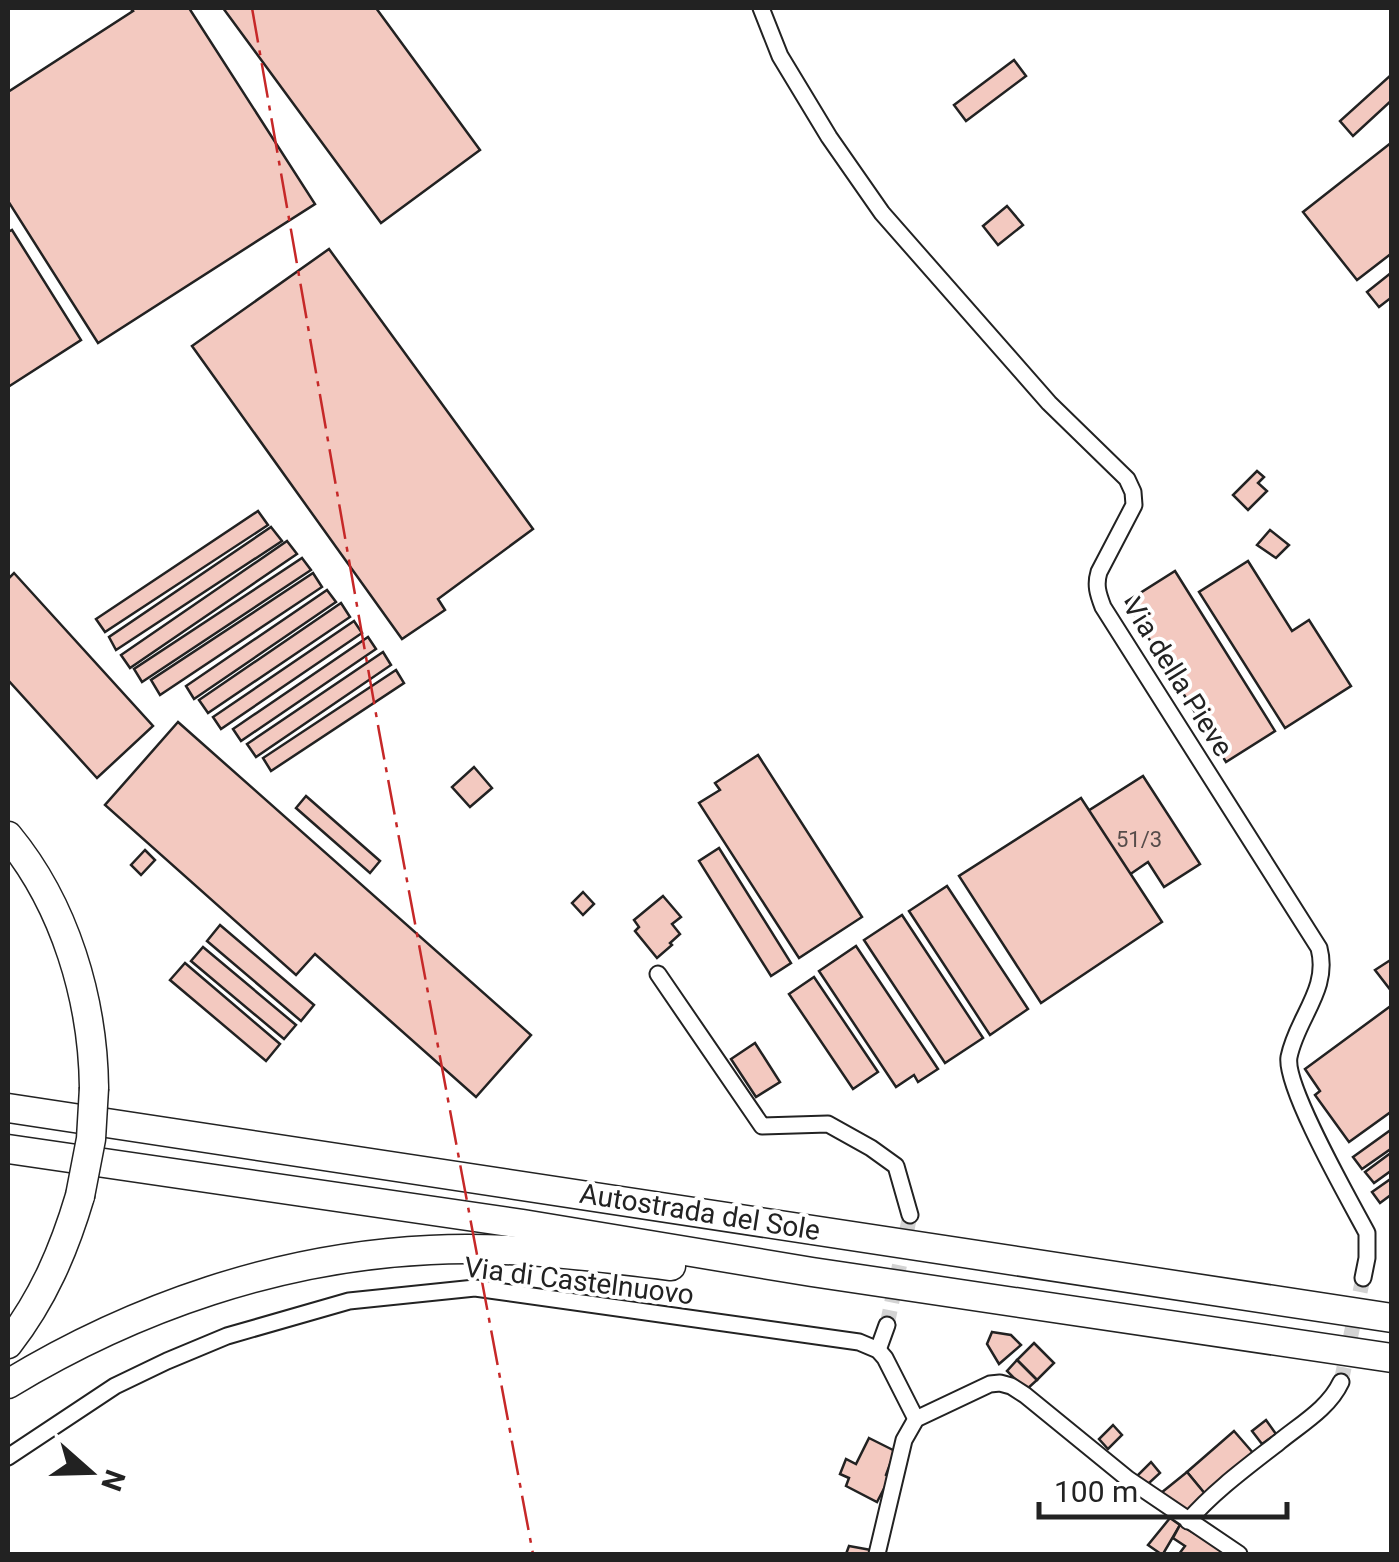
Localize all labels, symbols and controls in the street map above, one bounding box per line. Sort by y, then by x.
street label: Via della Pieve [1116,592,1240,762]
house number: 51/3 [1116,827,1162,852]
street label: Autostrada del Sole [578,1177,822,1247]
street label: Via di Castelnuovo [462,1251,696,1311]
north arrow [40,1422,140,1522]
scale bar [1039,1457,1286,1519]
text: N [94,1465,132,1495]
text: 100 m [1054,1474,1138,1509]

